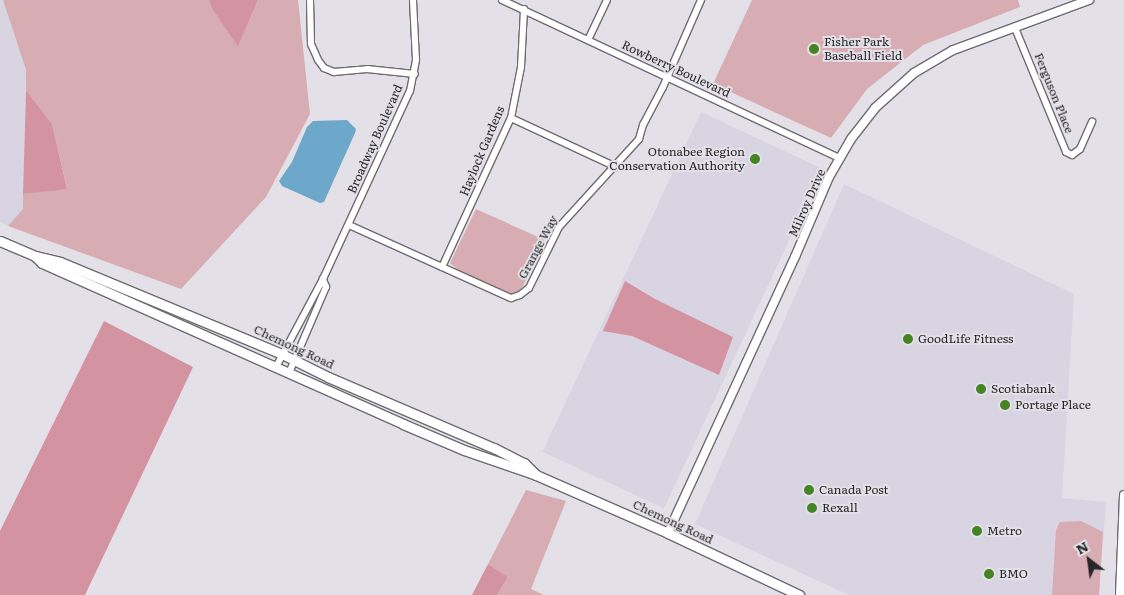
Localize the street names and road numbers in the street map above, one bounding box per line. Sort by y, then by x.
street label: Rowberry Boulevard [619,37,733,101]
street label: Ferguson Place [1031,51,1077,135]
street label: Broadway Boulevard [344,82,406,196]
street label: Haylock Gardens [457,104,507,198]
street label: Milroy Drive [786,167,828,239]
street label: Grange Way [515,213,561,281]
street label: Chemong Road [252,322,336,372]
street label: Chemong Road [631,497,715,547]

